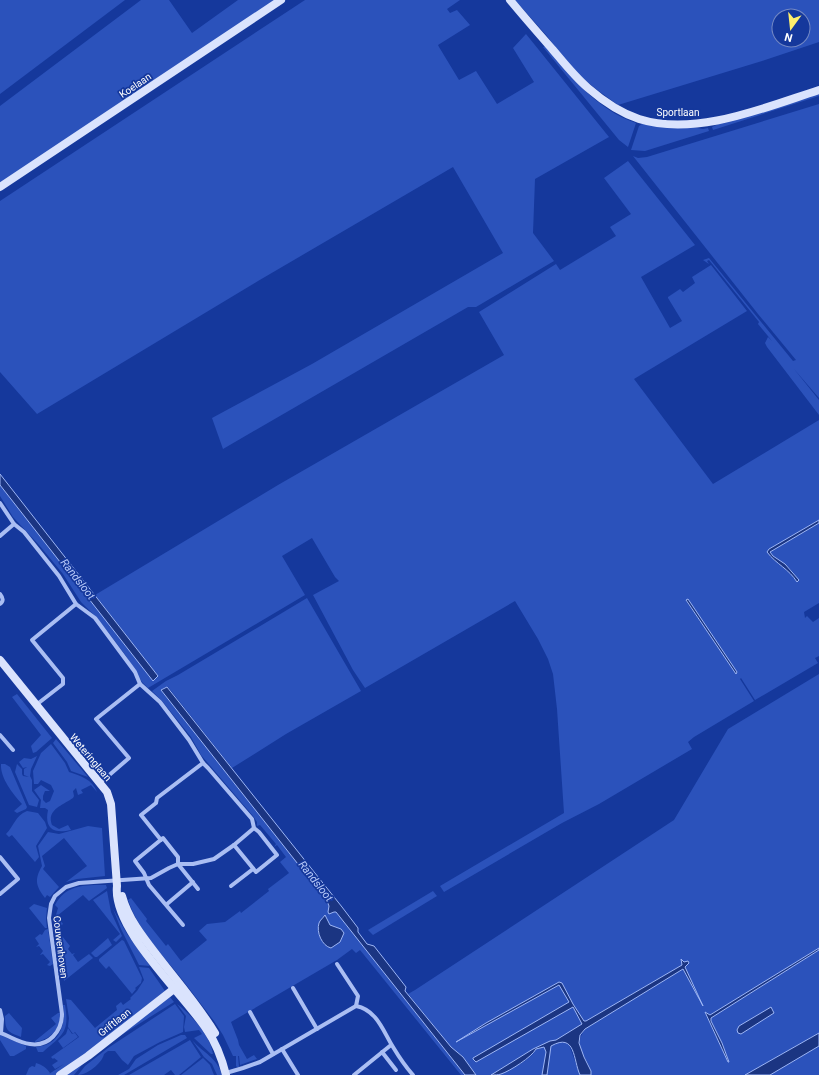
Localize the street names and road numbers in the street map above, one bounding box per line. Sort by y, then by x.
street label: Koelaan [117,71,153,100]
street label: Sportlaan [657,107,700,118]
street label: Weteringlaan [68,731,114,783]
street label: Couwenhoven [51,915,70,979]
street label: Griftlaan [96,1006,133,1038]

